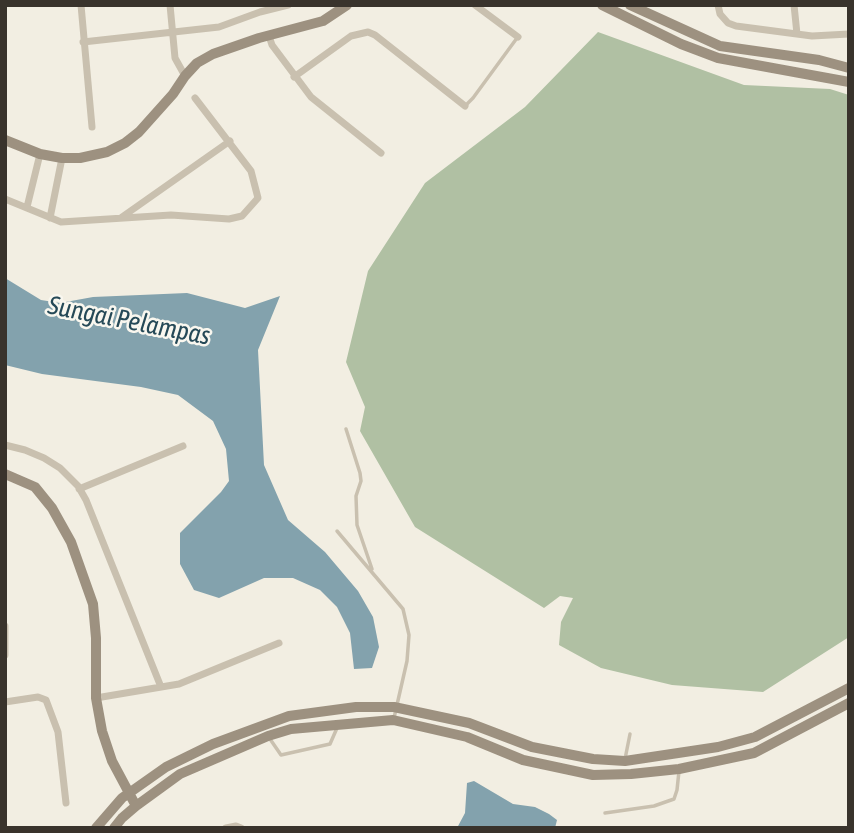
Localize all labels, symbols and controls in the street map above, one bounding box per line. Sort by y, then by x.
water label: Sungai Pelampas [45,290,213,352]

